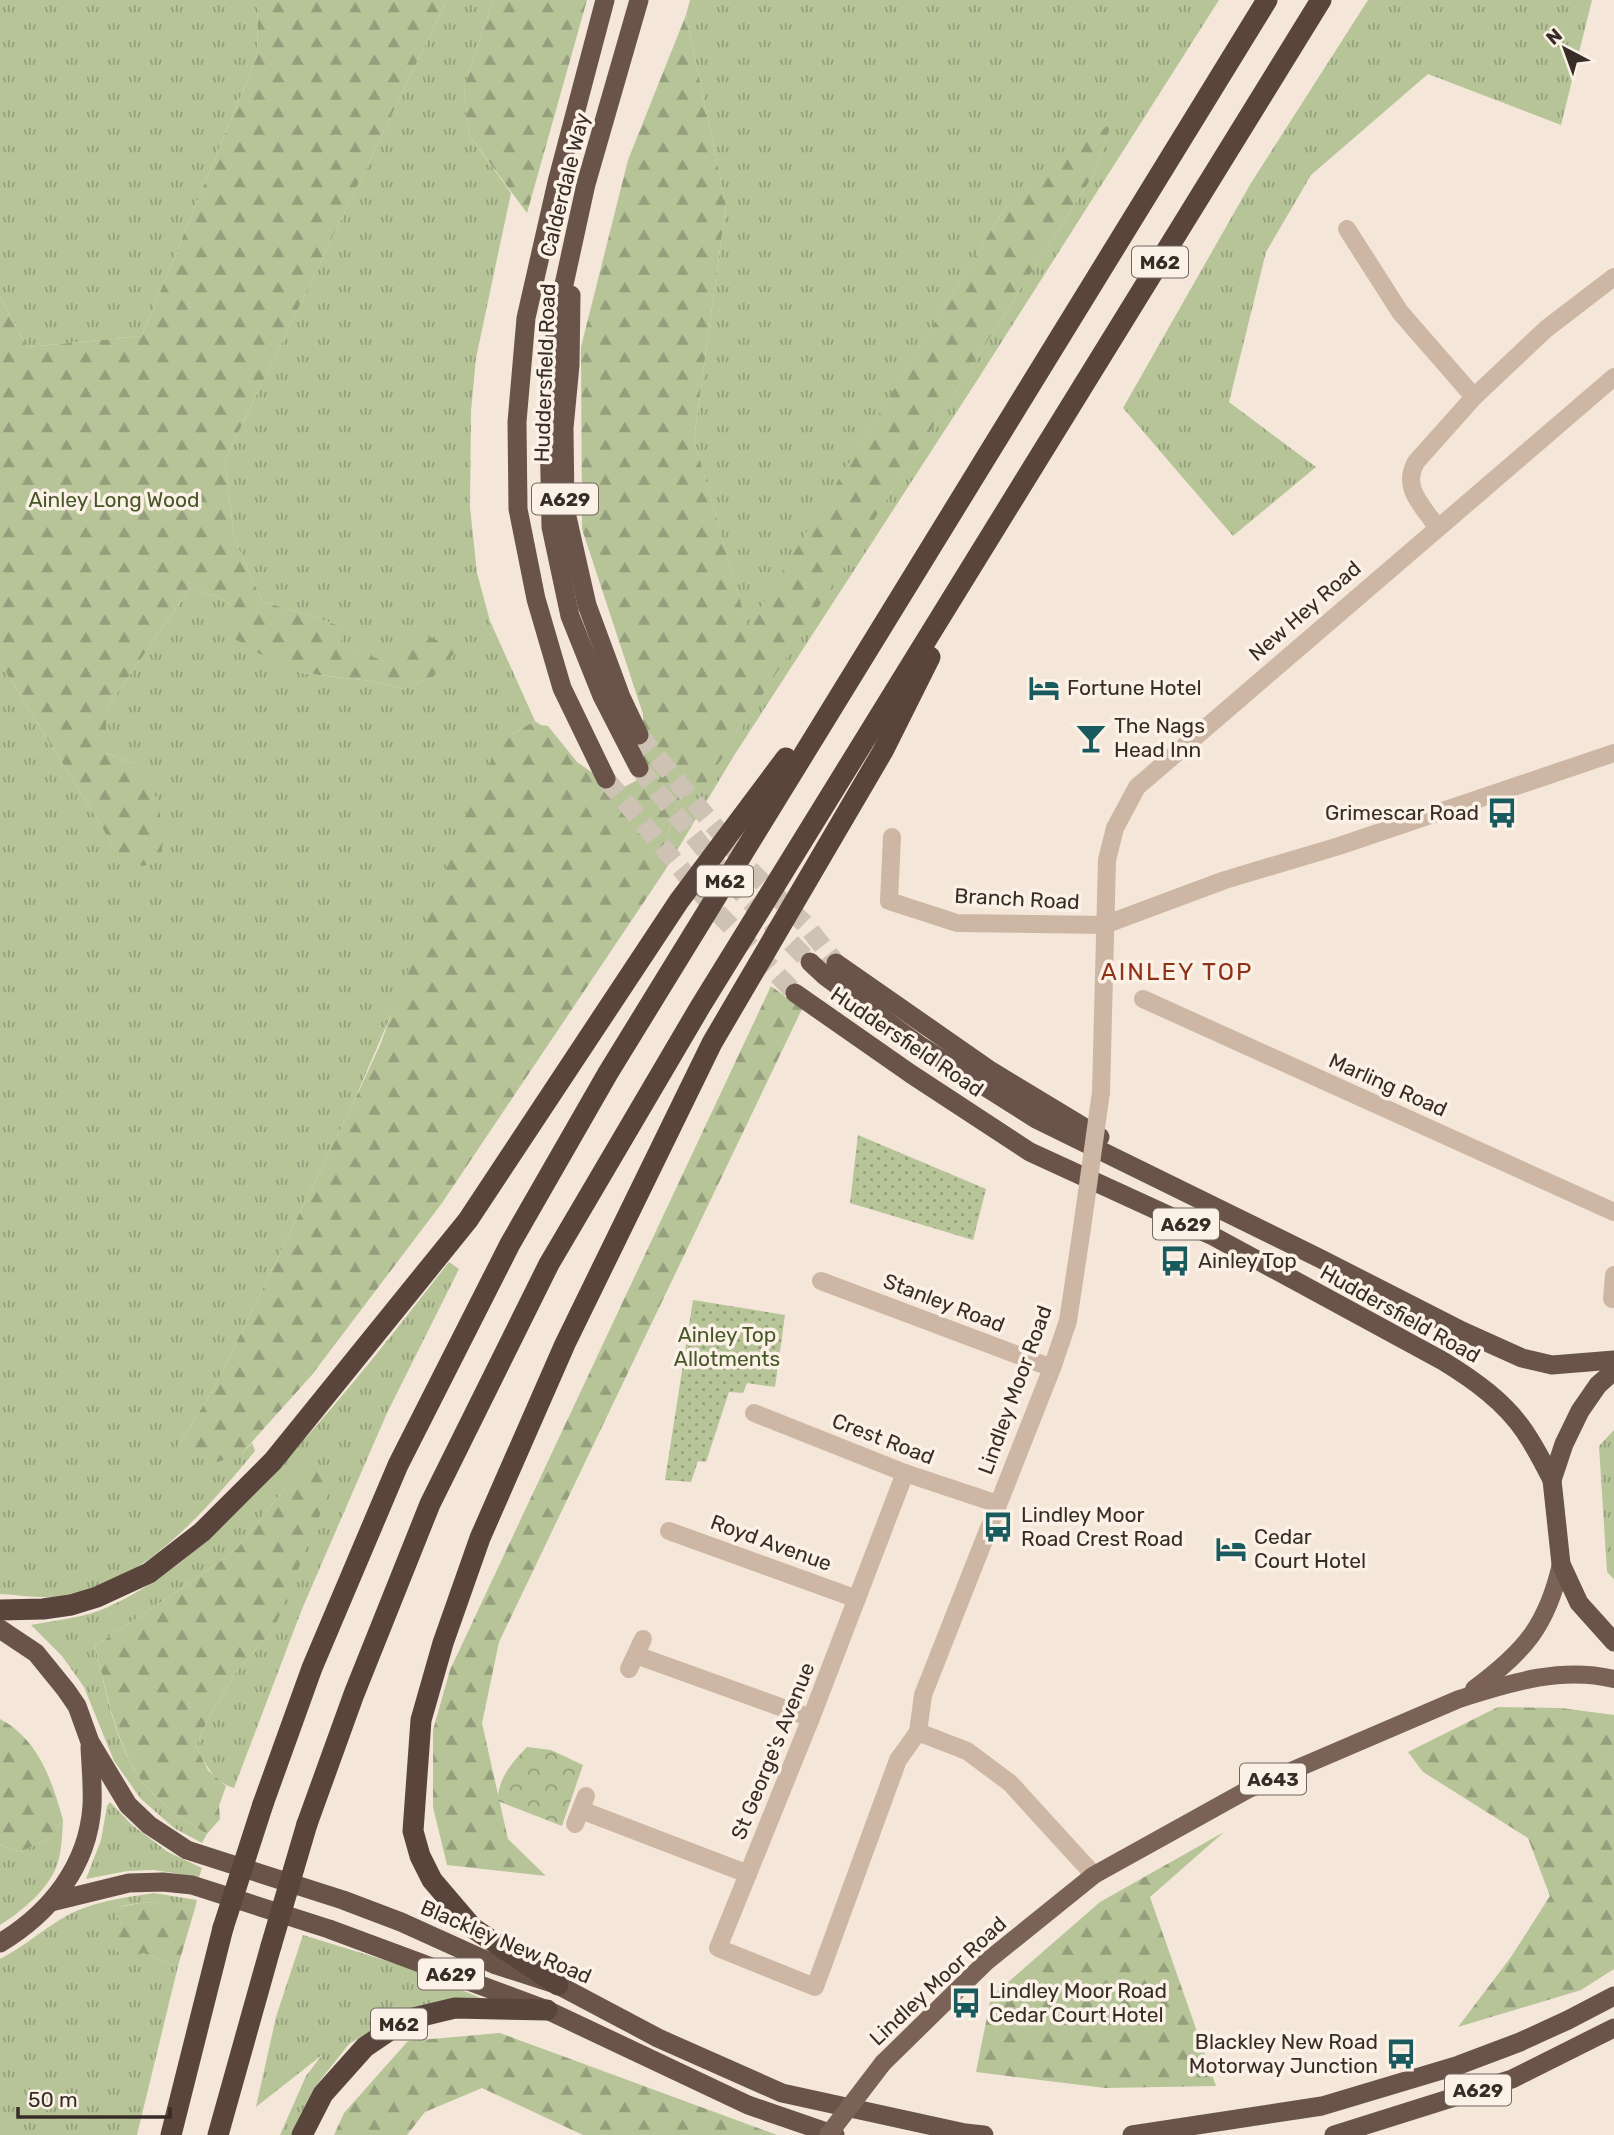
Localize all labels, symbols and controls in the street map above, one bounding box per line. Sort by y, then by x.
north arrow [1530,14,1600,84]
text: N [1541,23,1567,50]
street label: Calderdale Way [535,110,595,260]
road number: M62 [1132,246,1188,278]
street label: Huddersfield Road [529,283,560,463]
road number: A629 [532,484,598,514]
park label: Ainley Long Wood [28,487,200,512]
street label: New Hey Road [1244,555,1366,666]
hotel icon: Fortune Hotel [1027,671,1061,705]
place label: Fortune Hotel [1067,675,1202,700]
place label: The Nags Head Inn [1114,713,1205,762]
bar icon: The Nags Head Inn [1074,721,1108,755]
bus stop icon: Grimescar Road [1485,796,1519,830]
place label: Grimescar Road [1325,800,1479,825]
road number: M62 [697,866,753,897]
street label: Branch Road [954,883,1080,914]
district label: AINLEY TOP [1101,958,1253,986]
street label: Huddersfield Road [826,981,988,1102]
street label: Marling Road [1325,1047,1451,1122]
road number: A629 [1153,1208,1219,1240]
bus stop icon: Ainley Top [1158,1244,1192,1278]
place label: Ainley Top [1198,1248,1297,1273]
street label: Huddersfield Road [1316,1259,1485,1368]
street label: Stanley Road [880,1268,1008,1337]
street label: Lindley Moor Road [972,1302,1057,1478]
park label: Ainley Top Allotments [674,1322,780,1371]
street label: Crest Road [829,1408,938,1469]
place label: Lindley Moor Road Crest Road [1021,1502,1183,1551]
street label: Royd Avenue [707,1509,835,1576]
bus stop icon: Lindley Moor Road Crest Road [981,1510,1015,1544]
place label: Cedar Court Hotel [1254,1524,1366,1573]
hotel icon: Cedar Court Hotel [1214,1532,1248,1566]
street label: St George's Avenue [726,1659,820,1843]
road number: A643 [1240,1764,1306,1794]
street label: Blackley New Road [417,1894,595,1989]
street label: Lindley Moor Road [864,1911,1011,2050]
road number: A629 [418,1958,484,1990]
place label: Lindley Moor Road Cedar Court Hotel [989,1978,1167,2027]
bus stop icon: Lindley Moor Road Cedar Court Hotel [949,1986,983,2020]
road number: M62 [371,2008,427,2040]
place label: Blackley New Road Motorway Junction [1189,2029,1378,2078]
bus stop icon: Blackley New Road Motorway Junction [1384,2037,1418,2071]
road number: A629 [1445,2074,1511,2106]
scale bar [18,2076,170,2120]
text: 50 m [28,2087,78,2112]

